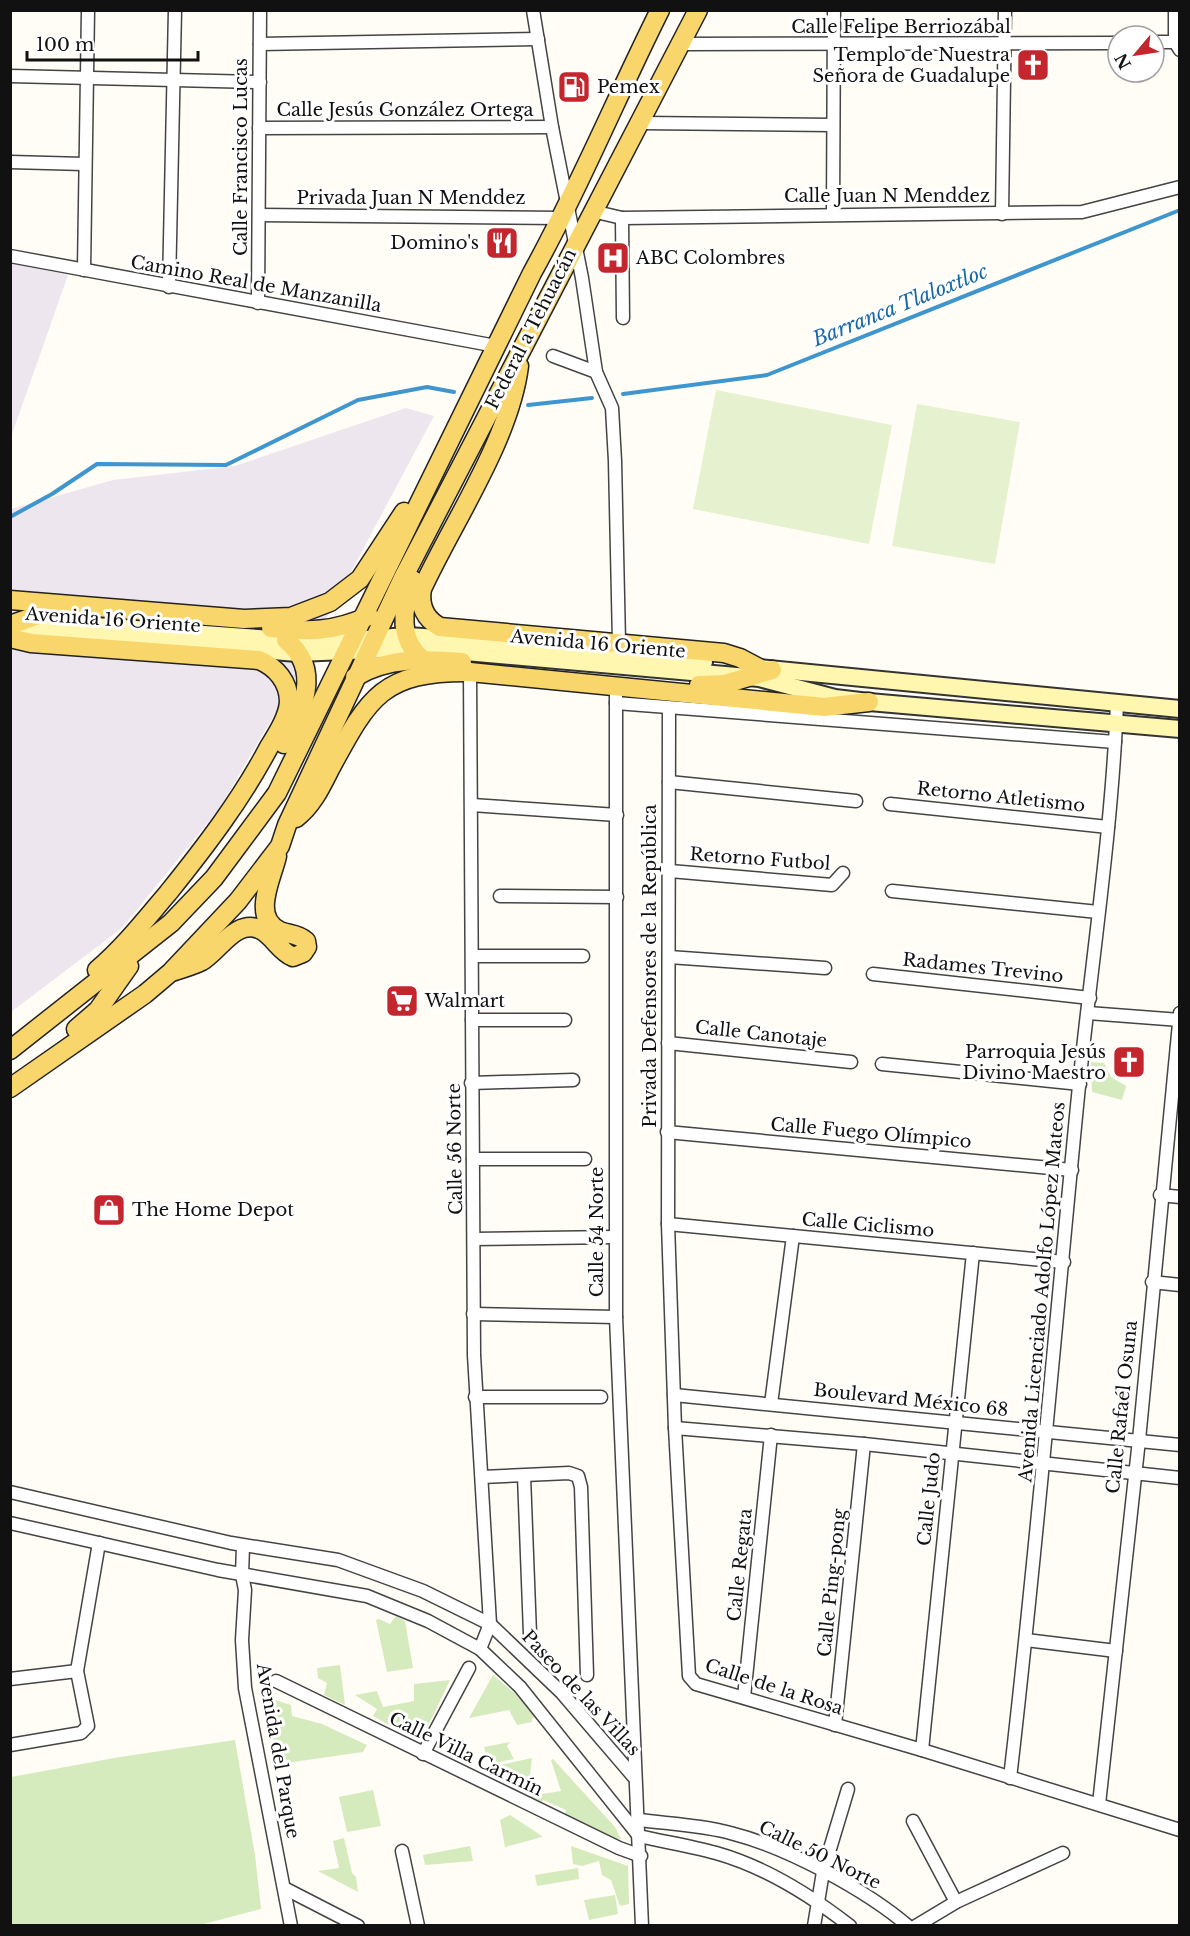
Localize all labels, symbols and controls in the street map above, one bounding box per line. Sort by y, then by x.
street label: Calle Felipe Berriozábal [791,16,1011,38]
scale bar [27,24,198,62]
north arrow [1106,24,1166,84]
text: 100 m [36,34,94,56]
place label: Templo de Nuestra Señora de Guadalupe [812,44,1010,87]
church icon: Templo de Nuestra Señora de Guadalupe [1015,47,1051,83]
text: N [1110,50,1135,73]
street label: Calle Francisco Lucas [230,58,252,256]
fuel station icon: Pemex [556,69,592,105]
place label: Pemex [597,76,660,98]
street label: Calle Jesús González Ortega [277,99,533,121]
street label: Calle Juan N Menddez [784,185,990,207]
street label: Privada Juan N Menddez [296,187,526,209]
restaurant icon: Domino's [484,225,520,261]
place label: Domino's [390,232,479,254]
hospital icon: ABC Colombres [595,240,631,276]
street label: Federal a Tehuacán [481,245,581,413]
place label: ABC Colombres [635,247,785,269]
street label: Camino Real de Manzanilla [129,251,383,317]
water label: Barranca Tlaloxtloc [808,259,991,351]
street label: Avenida 16 Oriente [24,603,201,637]
street label: Avenida 16 Oriente [508,625,687,663]
street label: Retorno Atletismo [916,777,1086,817]
street label: Privada Defensores de la República [639,804,661,1128]
street label: Retorno Futbol [689,843,831,875]
street label: Radames Trevino [901,949,1065,987]
supermarket icon: Walmart [384,983,420,1019]
place label: Walmart [424,990,505,1012]
street label: Calle Canotaje [694,1016,828,1052]
place label: Parroquia Jesús Divino Maestro [963,1041,1106,1084]
church icon: Parroquia Jesús Divino Maestro [1111,1044,1147,1080]
street label: Calle 56 Norte [443,1083,467,1215]
street label: Avenida Licenciado Adolfo López Mateos [1014,1101,1070,1484]
street label: Calle Fuego Olímpico [770,1113,972,1153]
street label: Calle 54 Norte [586,1167,608,1297]
shop icon: The Home Depot [91,1192,127,1228]
place label: The Home Depot [132,1199,294,1221]
street label: Calle Ciclismo [801,1208,935,1242]
street label: Calle Rafaél Osuna [1102,1319,1142,1495]
street label: Boulevard México 68 [813,1379,1009,1421]
street label: Calle Judo [913,1451,945,1547]
street label: Calle Regata [723,1507,757,1623]
street label: Calle Ping-pong [813,1508,851,1658]
street label: Paseo de las Villas [517,1626,645,1760]
street label: Calle de la Rosa [702,1654,846,1720]
street label: Avenida del Parque [252,1661,304,1840]
street label: Calle Villa Carmín [385,1707,547,1801]
street label: Calle 50 Norte [755,1816,885,1894]

